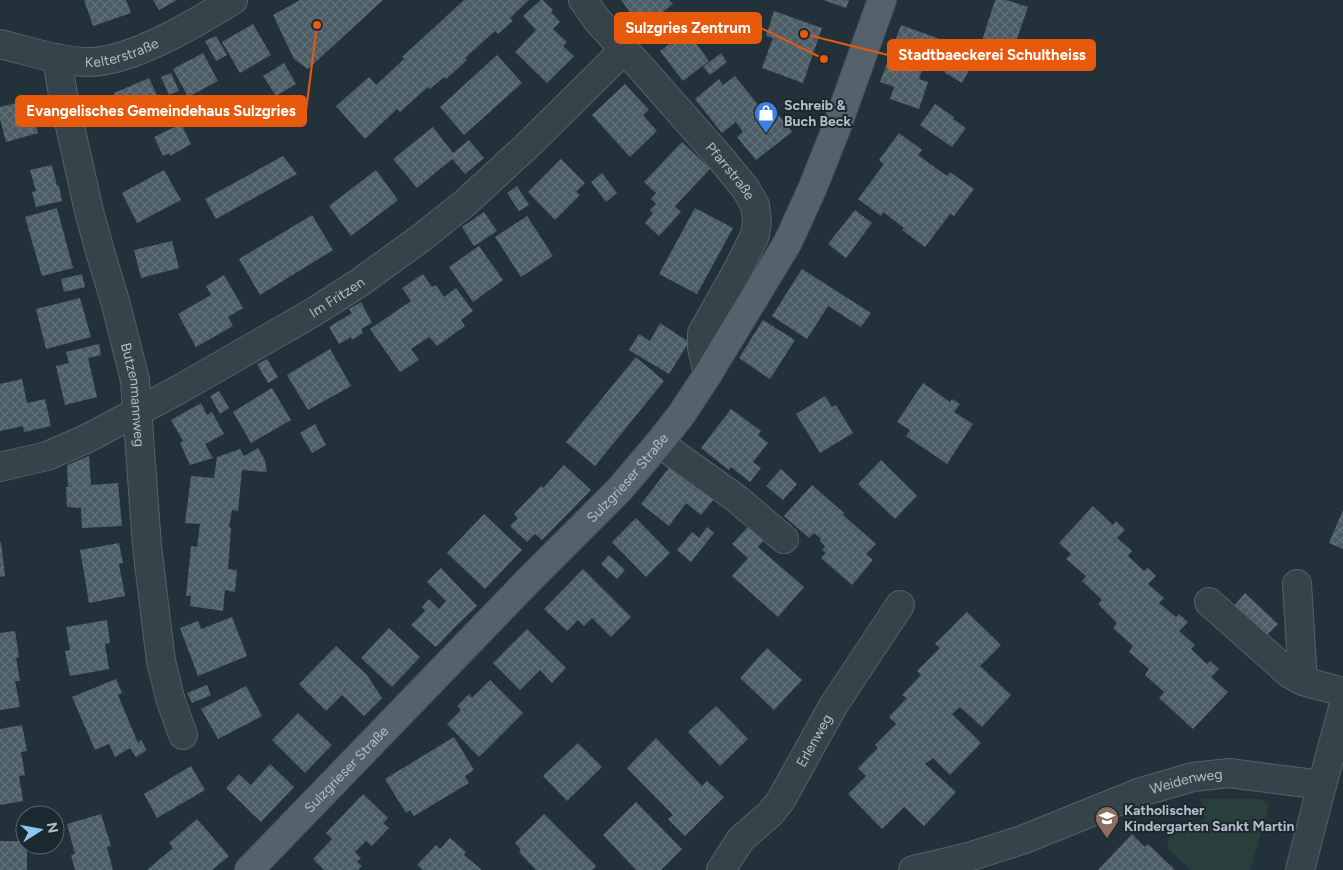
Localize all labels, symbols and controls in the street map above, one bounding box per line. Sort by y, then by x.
callout: Sulzgries Zentrum [615,13,761,43]
text: Sulzgries Zentrum [625,19,751,37]
street label: Kelterstraße [85,35,162,71]
callout: Stadtbaeckerei Schultheiss [888,40,1095,70]
text: Stadtbaeckerei Schultheiss [898,46,1086,64]
callout: Evangelisches Gemeindehaus Sulzgries [16,96,306,126]
place label: Schreib & Buch Beck [784,97,851,130]
shop icon: Schreib & Buch Beck [753,100,779,134]
text: Evangelisches Gemeindehaus Sulzgries [26,102,296,120]
street label: Pfarrstraße [702,139,758,203]
street label: Im Fritzen [306,274,368,322]
street label: Butzenmannweg [117,341,148,448]
street label: Sulzgrieser Straße [583,430,672,526]
street label: Erlenweg [793,711,836,770]
street label: Sulzgrieser Straße [301,722,393,817]
street label: Weidenweg [1148,766,1223,798]
place label: Katholischer Kindergarten Sankt Martin [1124,802,1295,835]
north arrow [15,805,65,855]
school or university icon: Katholischer Kindergarten Sankt Martin [1094,805,1120,839]
text: N [43,821,62,835]

